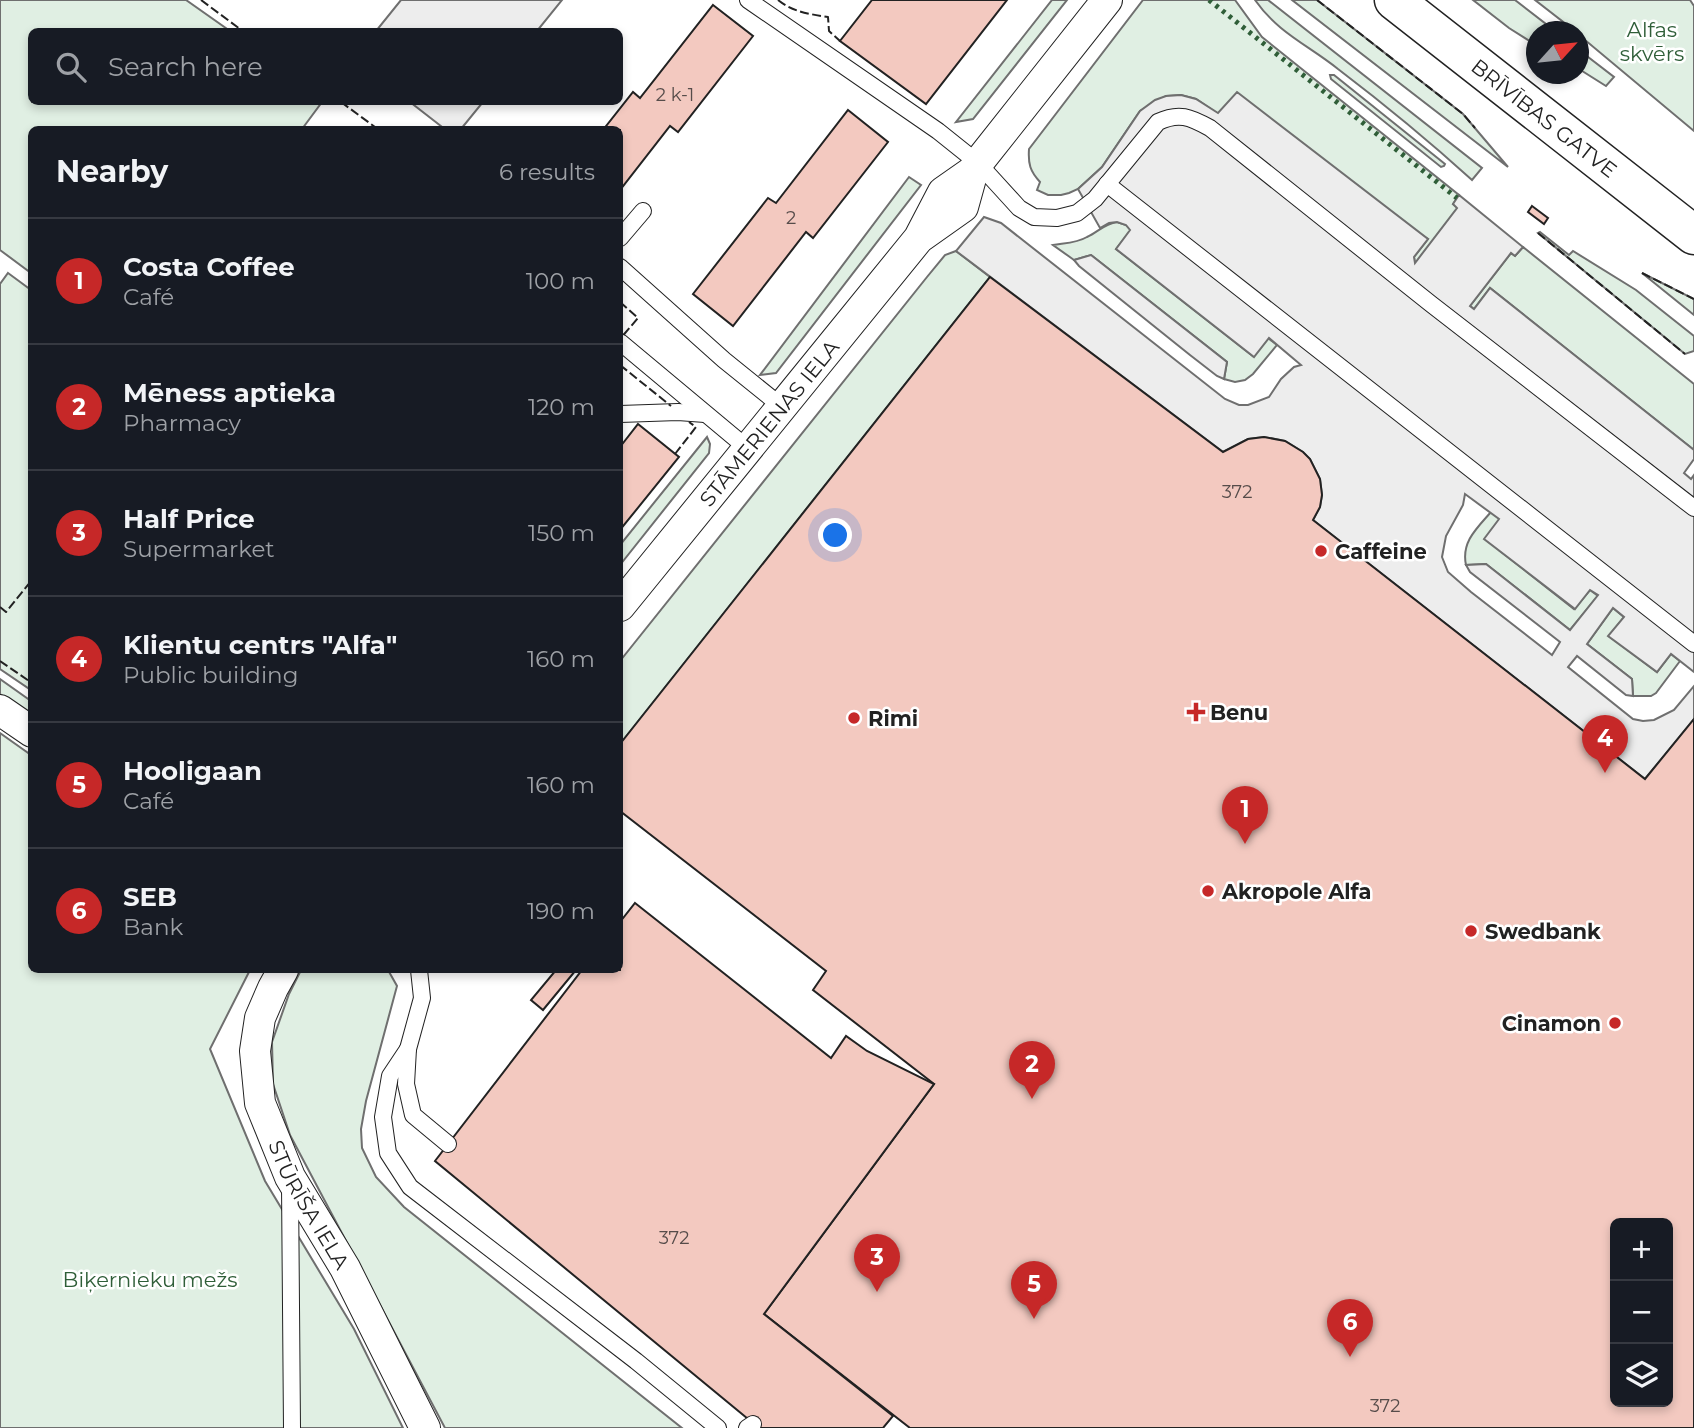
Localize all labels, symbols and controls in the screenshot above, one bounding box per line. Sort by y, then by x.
park label: Alfas skvērs [1620,17,1684,66]
north arrow [1526,21,1589,84]
search box [28,28,623,105]
icon: search [52,48,90,86]
text: Search here [108,51,263,83]
street label: BRĪVĪBAS GATVE [1467,53,1622,182]
house number: 2 k-1 [656,84,694,106]
text: Nearby [56,153,168,190]
text: 6 results [499,158,595,186]
house number: 2 [786,207,796,229]
text: Costa Coffee [123,251,295,283]
text: 1 [74,267,84,295]
text: 100 m [526,267,595,295]
text: Café [123,283,174,311]
street label: STĀMERIENAS IELA [694,334,844,511]
text: Mēness aptieka [123,377,336,409]
text: 2 [72,393,86,421]
text: 120 m [528,393,595,421]
text: Pharmacy [123,409,241,437]
house number: 372 [1222,481,1252,503]
text: Half Price [123,503,255,535]
your location [818,518,852,552]
text: 3 [72,519,86,547]
text: 150 m [528,519,595,547]
text: Supermarket [123,535,275,563]
place label: Caffeine [1335,539,1427,564]
marker: Caffeine [1313,543,1329,559]
text: Klientu centrs "Alfa" [123,629,397,661]
text: 4 [71,645,87,673]
text: 160 m [527,645,595,673]
text: Public building [123,661,298,689]
place label: Benu [1210,700,1268,725]
marker: Benu [1188,704,1204,720]
place label: Rimi [868,706,918,731]
marker: Rimi [846,710,862,726]
pin: 4 [1582,715,1628,773]
text: Hooligaan [123,755,262,787]
text: 5 [72,771,86,799]
text: 160 m [527,771,595,799]
pin: 1 [1222,786,1268,844]
text: Café [123,787,174,815]
place label: Akropole Alfa [1221,879,1371,904]
text: SEB [123,881,177,913]
marker: Akropole Alfa [1200,883,1216,899]
text: 6 [72,897,86,925]
text: 190 m [527,897,595,925]
text: Bank [123,913,183,941]
place label: Swedbank [1485,919,1601,944]
marker: Swedbank [1463,923,1479,939]
place label: Cinamon [1502,1011,1601,1036]
marker: Cinamon [1607,1015,1623,1031]
pin: 2 [1009,1041,1055,1099]
street label: STŪRĪŠA IELA [264,1136,356,1274]
map controls [1610,1218,1673,1407]
button: + [1610,1218,1673,1281]
house number: 372 [659,1227,689,1249]
pin: 3 [854,1234,900,1292]
pin: 5 [1011,1261,1057,1319]
park label: Biķernieku mežs [63,1267,237,1293]
button: − [1610,1281,1673,1344]
pin: 6 [1327,1299,1373,1357]
button: layers [1610,1344,1673,1407]
house number: 372 [1370,1395,1400,1417]

